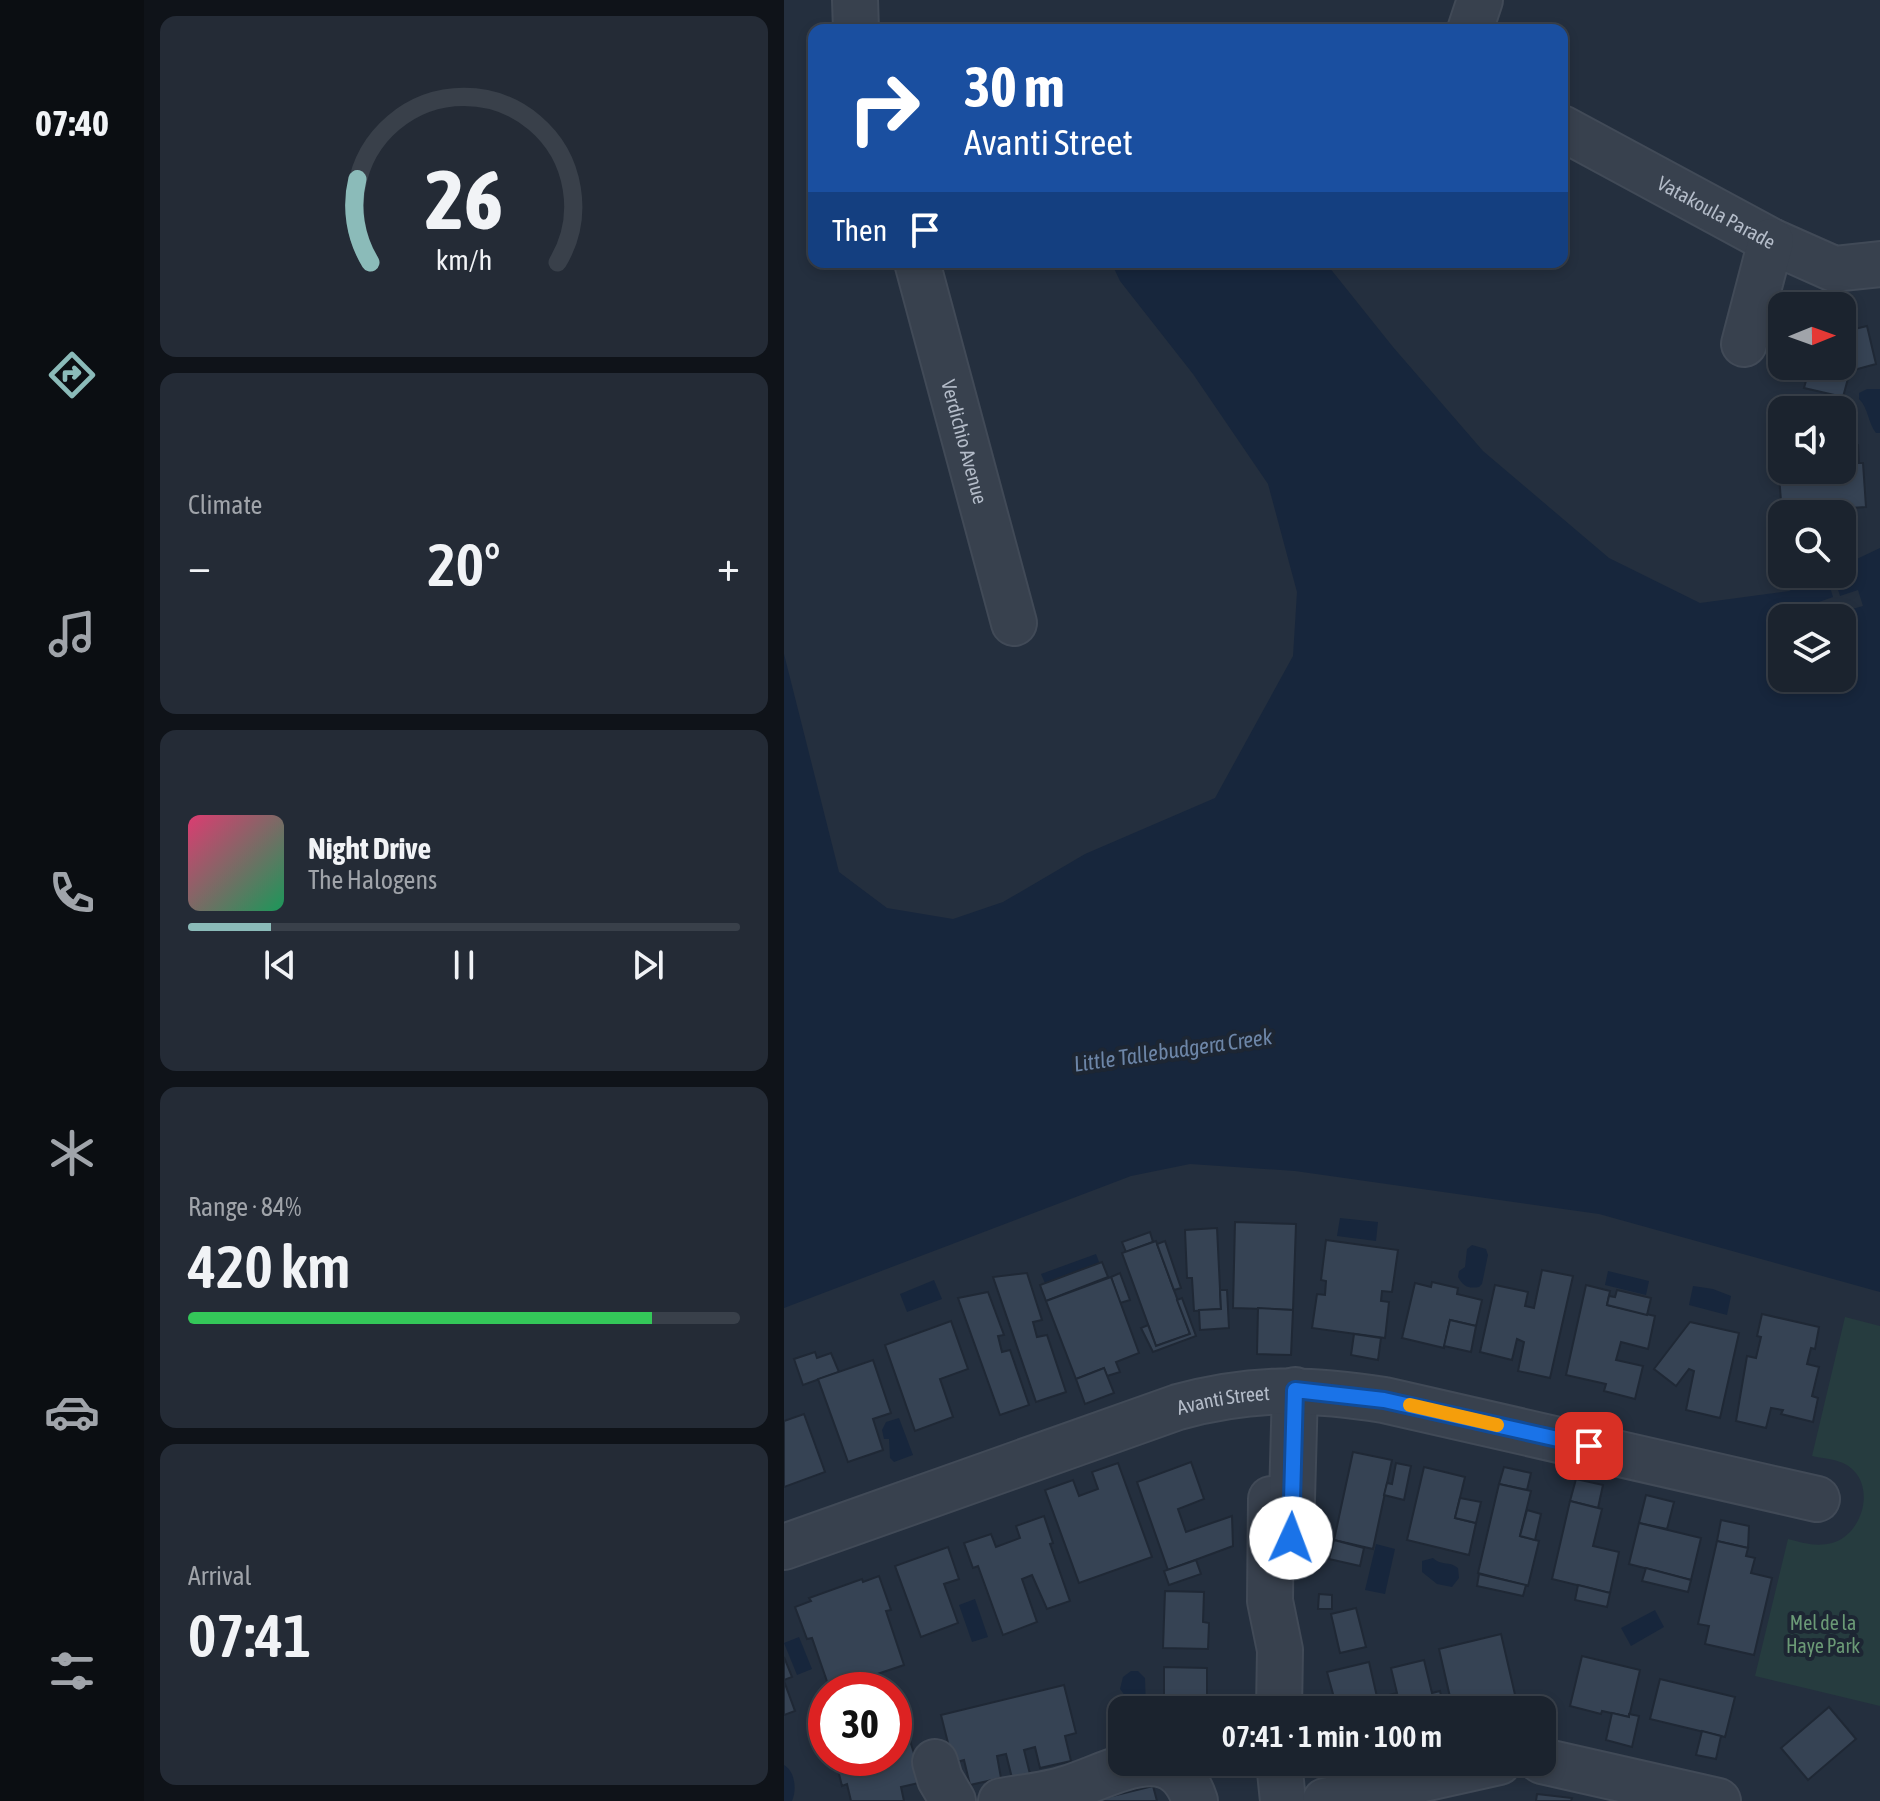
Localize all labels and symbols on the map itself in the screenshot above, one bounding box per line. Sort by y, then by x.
street label: Vatakoula Parade [1654,171,1780,253]
north arrow [1768,292,1856,380]
street label: Verdichio Avenue [938,377,993,506]
water label: Little Tallebudgera Creek [1072,1023,1274,1077]
street label: Avanti Street [1174,1380,1270,1418]
pin [1555,1412,1623,1480]
position arrow [1249,1496,1333,1580]
park label: Mel de la Haye Park [1786,1611,1860,1657]
speed limit sign: 30 [808,1672,912,1776]

